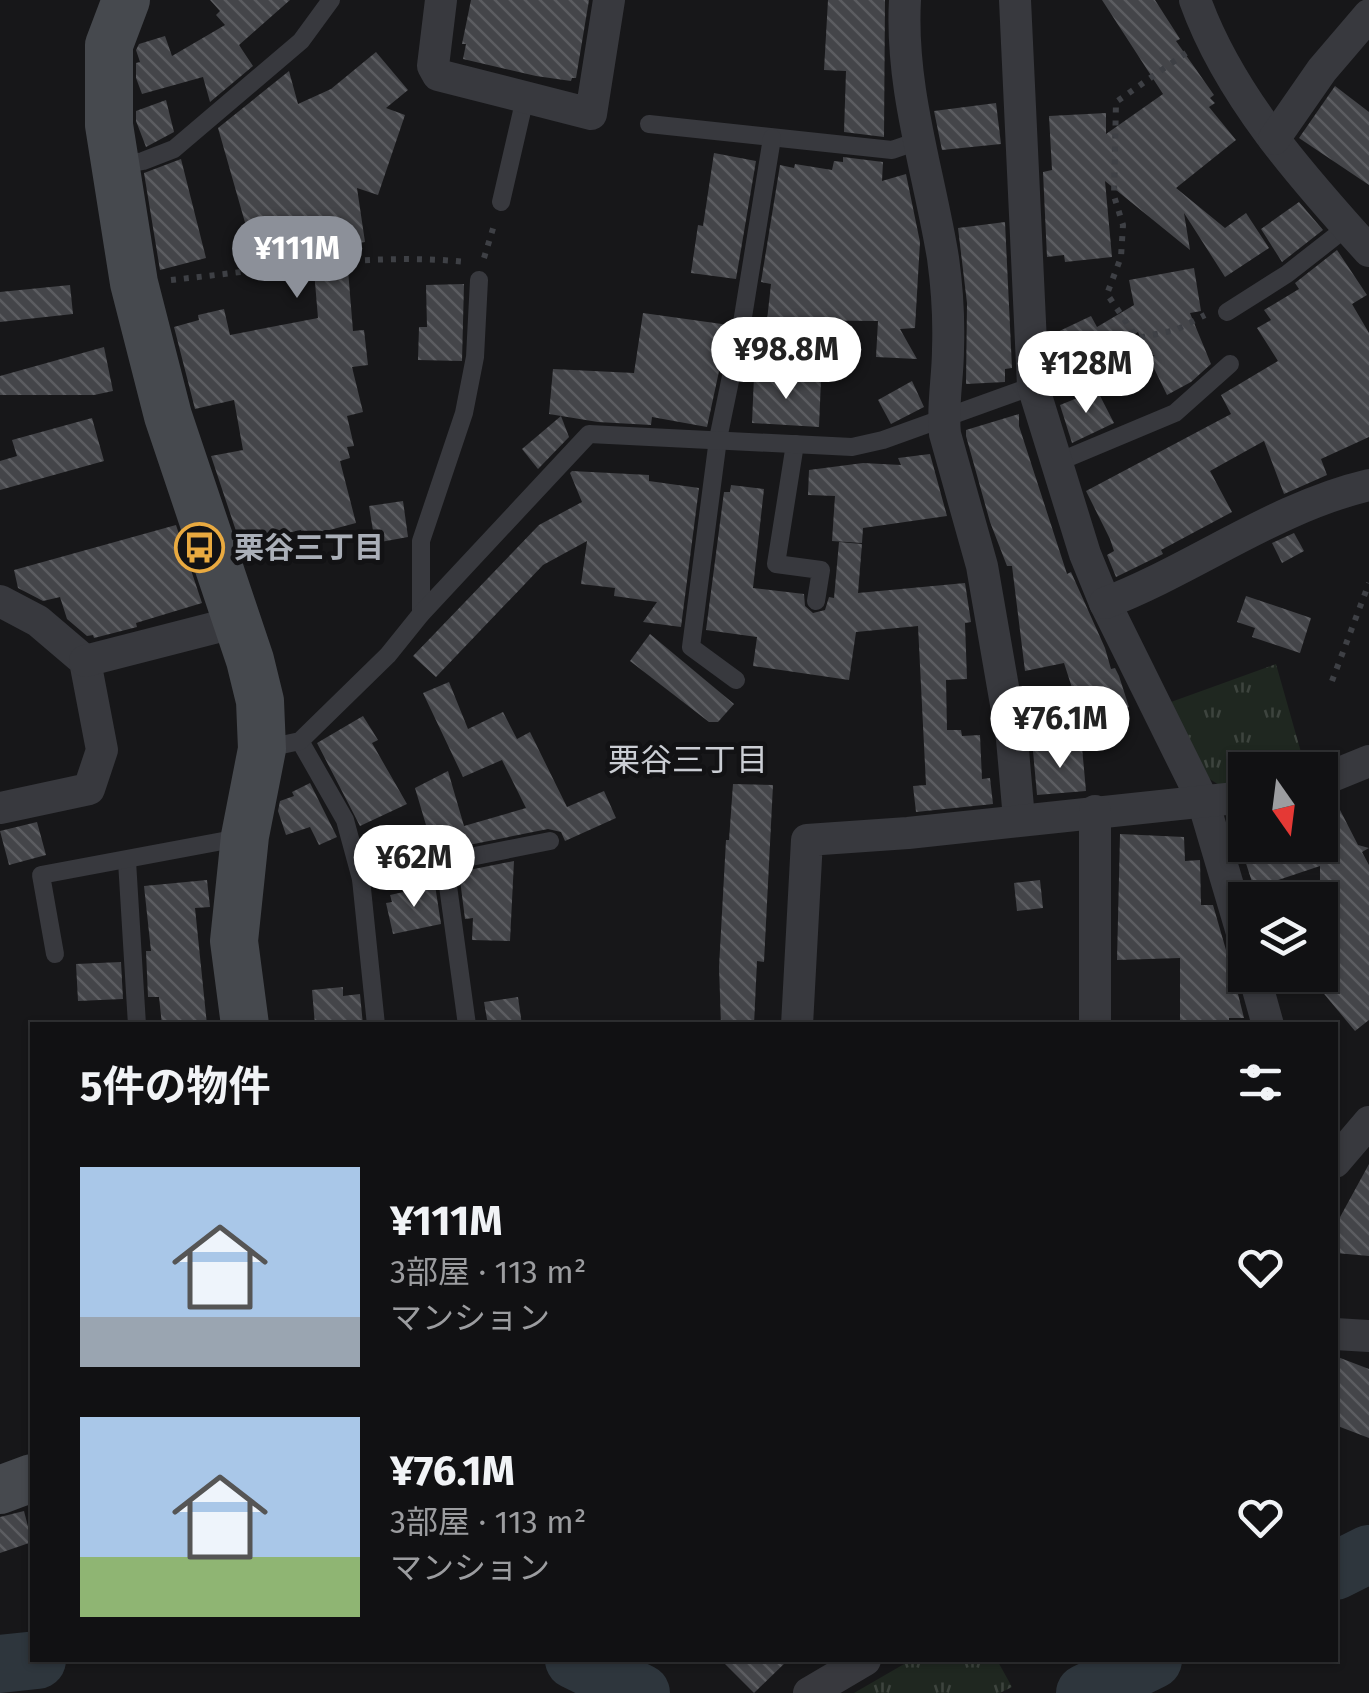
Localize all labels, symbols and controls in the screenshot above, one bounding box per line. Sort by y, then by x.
pin: ¥111M [227,216,367,301]
text: ¥111M [254,229,340,267]
pin: ¥98.8M [705,317,867,402]
text: ¥98.8M [733,330,839,368]
pin: ¥128M [1016,331,1156,416]
text: ¥128M [1040,344,1132,382]
bus stop icon: 栗谷三丁目 [173,522,225,574]
place label: 栗谷三丁目 [234,530,384,566]
pin: ¥76.1M [979,686,1141,771]
text: ¥76.1M [1012,699,1108,737]
district label: 栗谷三丁目 [608,741,768,779]
north arrow [1228,752,1338,862]
map controls [1228,752,1338,992]
pin: ¥62M [355,825,473,910]
text: ¥62M [376,838,452,876]
button: layers [1228,882,1338,992]
icon: filters [1233,1055,1288,1110]
text: 5件の物件 [80,1062,271,1112]
text: ¥111M [390,1196,503,1246]
icon: home [160,1207,280,1327]
icon: heart [1233,1240,1288,1295]
text: 3部屋 · 113 m² [390,1253,586,1291]
text: マンション [390,1299,550,1337]
text: ¥76.1M [390,1446,515,1496]
icon: home [160,1457,280,1577]
icon: heart [1233,1490,1288,1545]
text: 3部屋 · 113 m² [390,1503,586,1541]
text: マンション [390,1549,550,1587]

